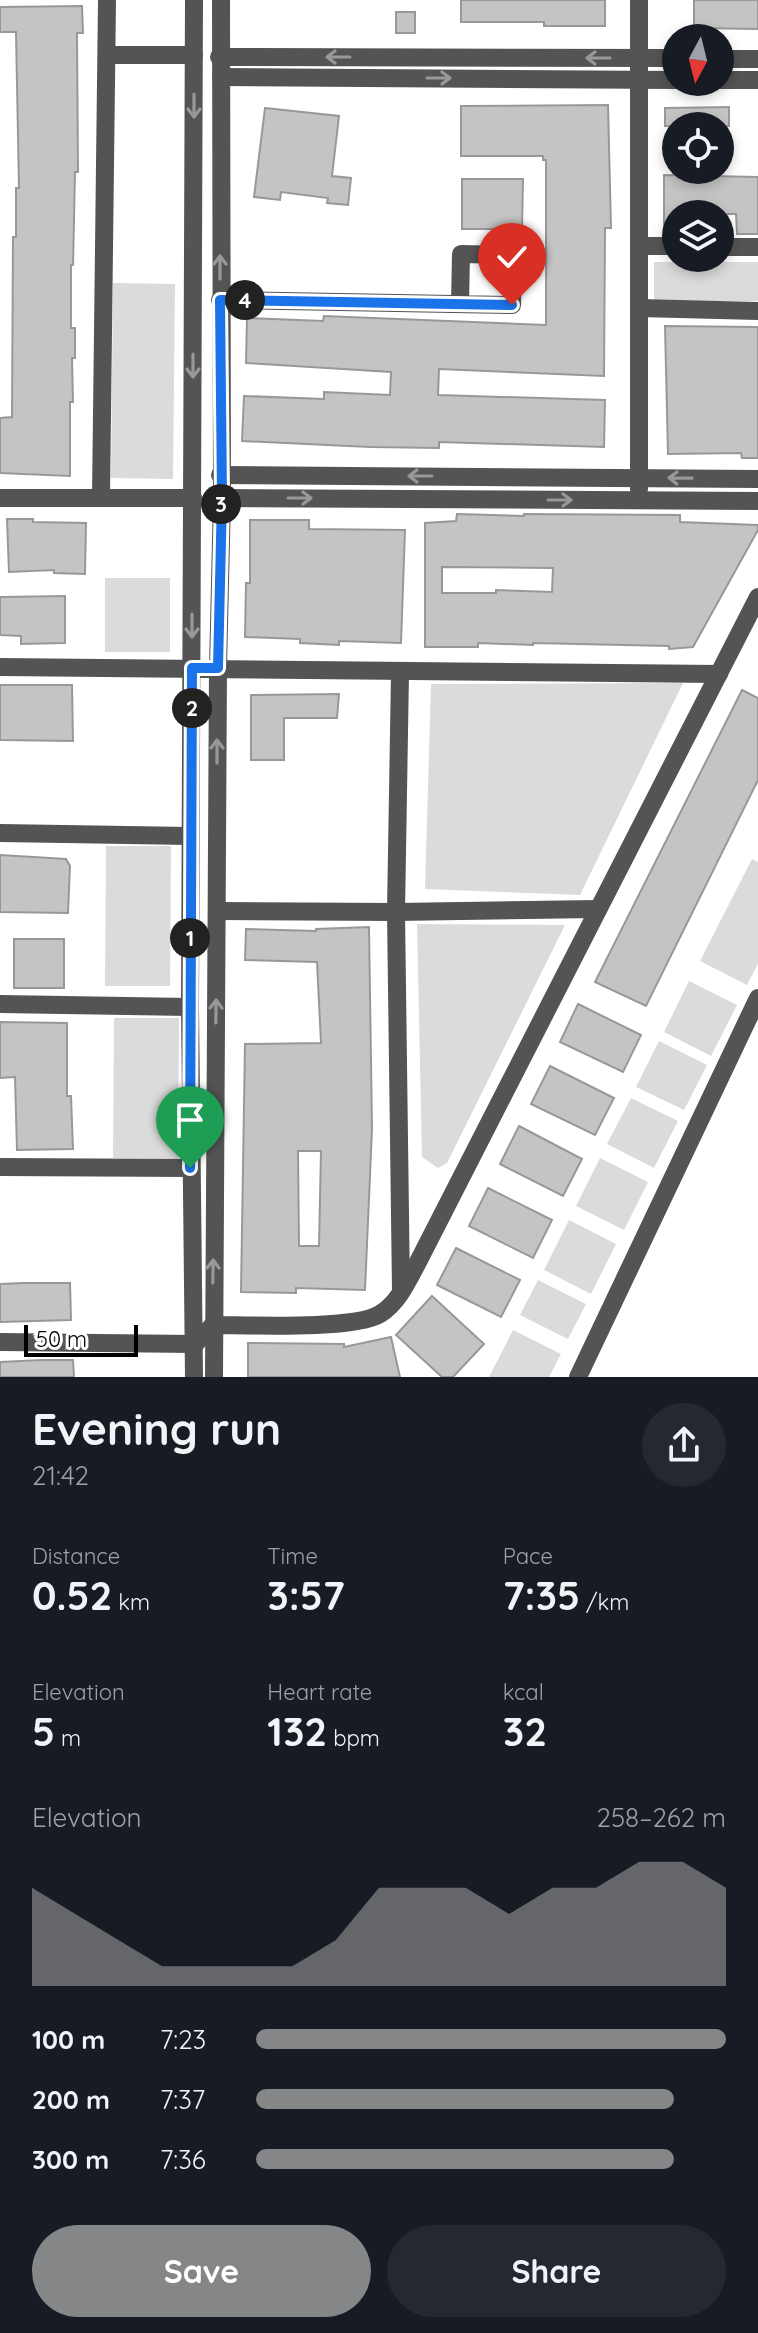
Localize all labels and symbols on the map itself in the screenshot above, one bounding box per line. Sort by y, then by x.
north arrow [662,24,734,96]
one-way arrow [325,49,352,65]
one-way arrow [585,50,612,66]
one-way arrow [425,71,452,86]
one-way arrow [186,92,201,119]
pin [478,223,546,305]
one-way arrow [212,254,228,281]
pin: 4 [225,280,265,320]
one-way arrow [185,352,201,379]
one-way arrow [407,468,434,484]
one-way arrow [667,470,694,486]
pin: 3 [201,484,241,524]
one-way arrow [286,490,313,506]
one-way arrow [546,492,573,507]
one-way arrow [184,612,200,639]
pin: 2 [172,688,212,728]
one-way arrow [209,738,225,765]
pin: 1 [170,918,210,958]
one-way arrow [208,998,224,1025]
pin [156,1086,224,1168]
one-way arrow [205,1258,221,1285]
scale bar [24,1321,138,1357]

